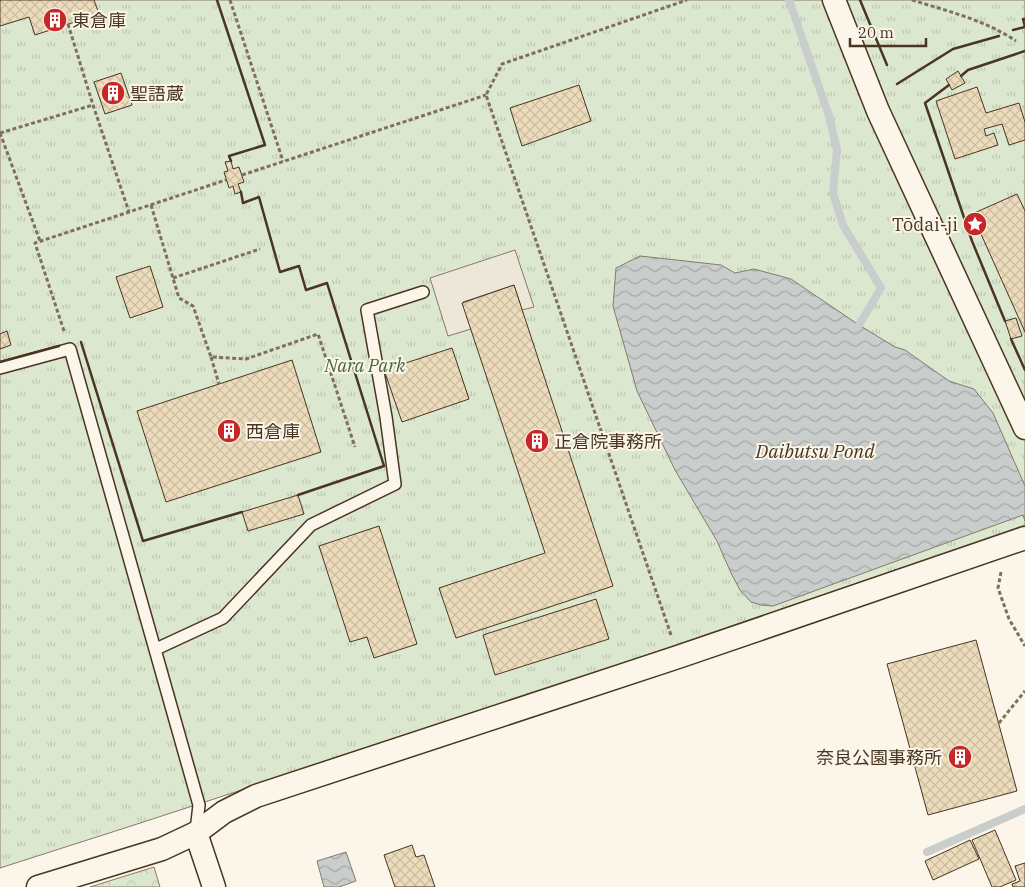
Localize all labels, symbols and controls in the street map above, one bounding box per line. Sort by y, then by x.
building icon: 東倉庫 [42,7,68,33]
place label: 東倉庫 [72,9,126,32]
scale bar [850,15,926,47]
text: 20 m [858,23,894,42]
building icon: 聖語蔵 [100,80,126,106]
place label: 聖語蔵 [130,82,184,105]
place icon: Tōdai-ji [962,211,988,237]
place label: Tōdai-ji [892,213,958,236]
park label: Nara Park [323,354,406,377]
building icon: 西倉庫 [216,418,242,444]
place label: 西倉庫 [246,420,300,443]
building icon: 正倉院事務所 [524,428,550,454]
place label: 正倉院事務所 [554,430,662,453]
water label: Daibutsu Pond [755,439,875,463]
building icon: 奈良公園事務所 [947,744,973,770]
place label: 奈良公園事務所 [816,746,942,769]

